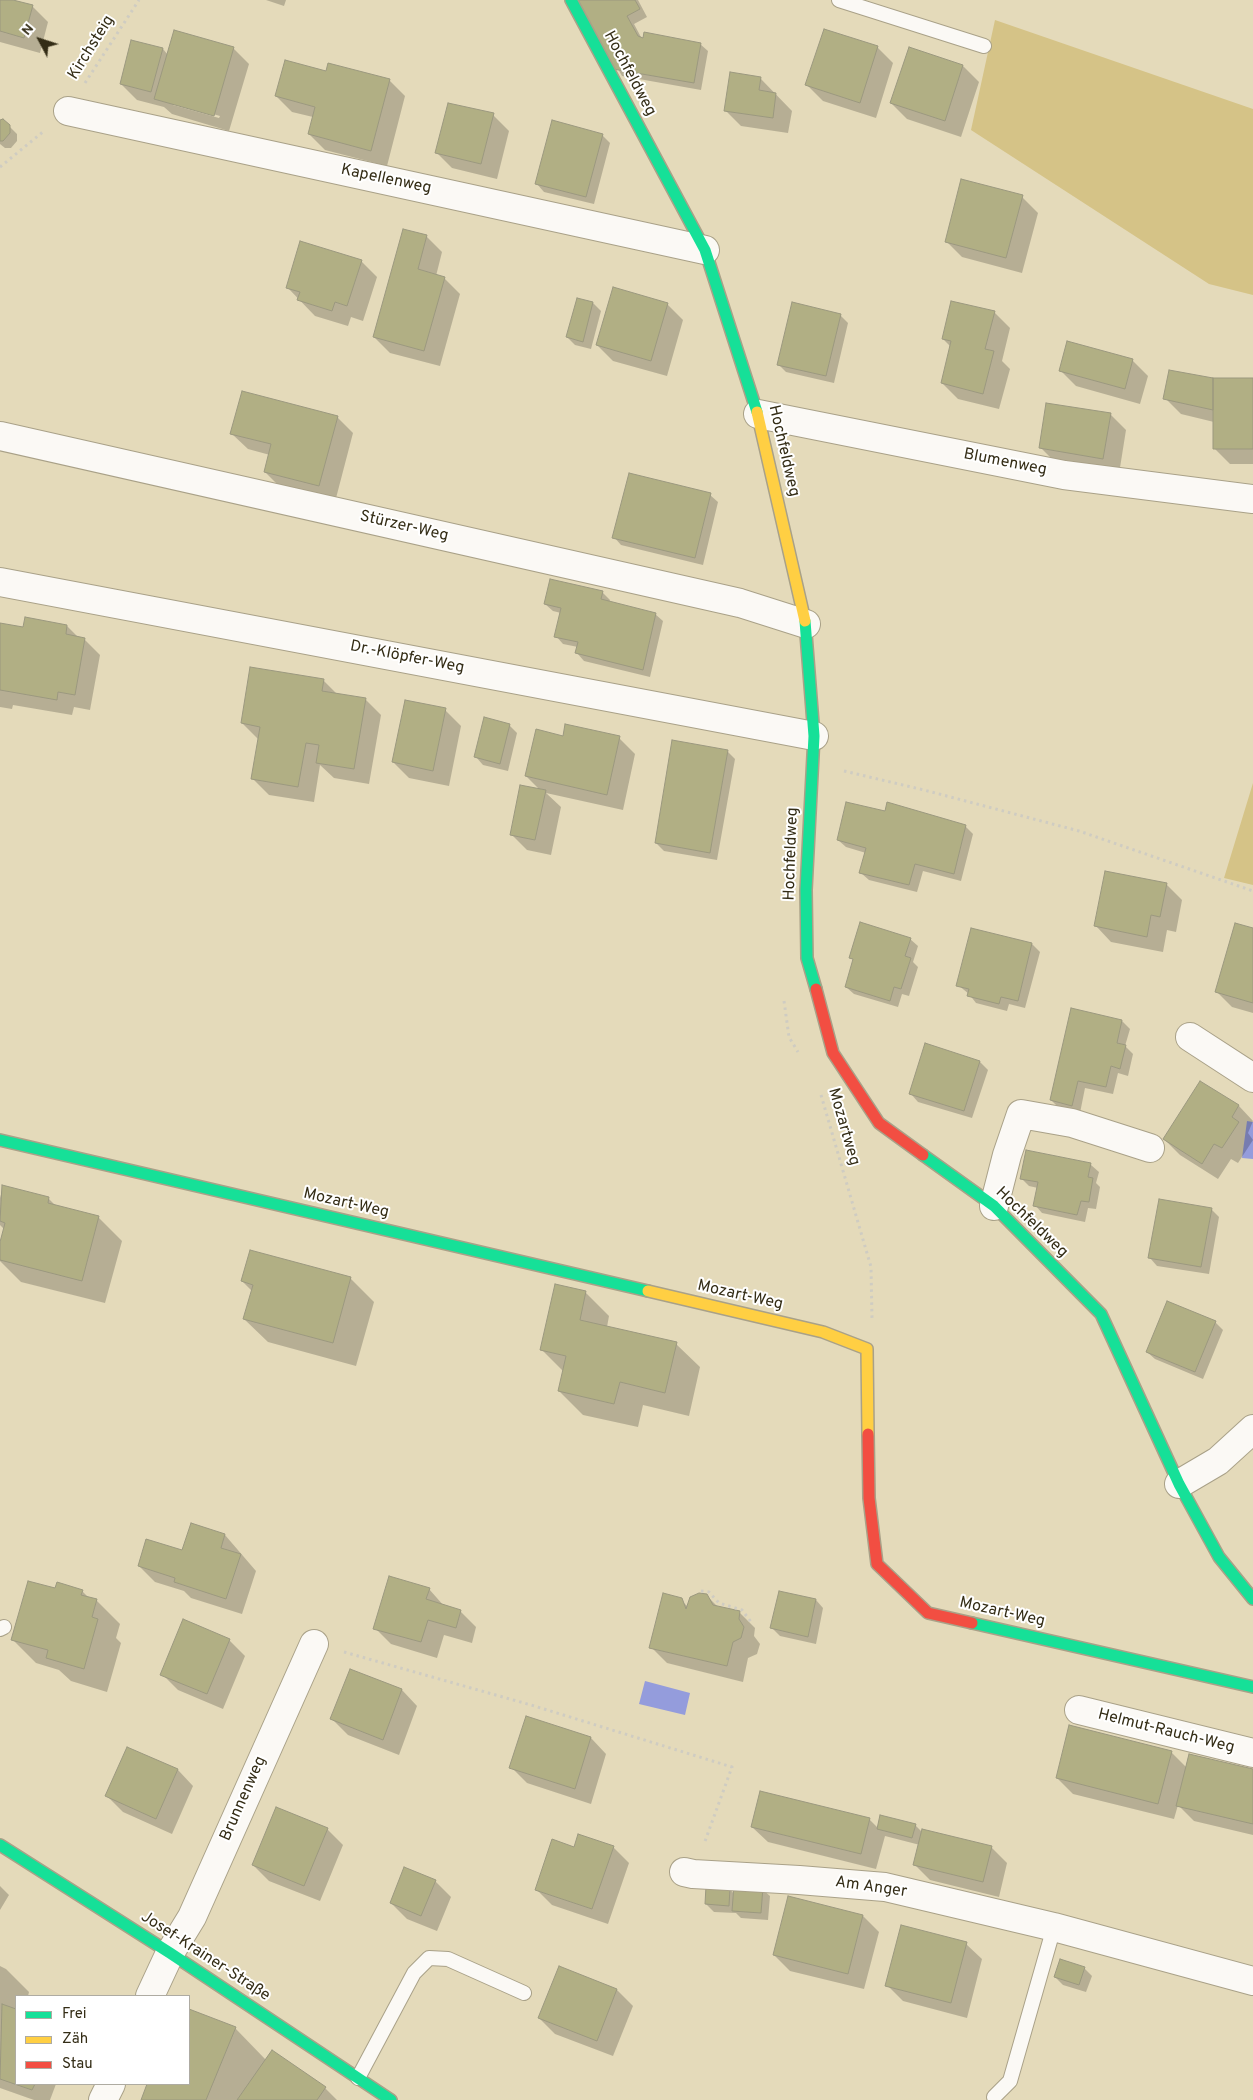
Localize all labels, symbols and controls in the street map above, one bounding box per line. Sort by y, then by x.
street label: Kirchsteig [65,12,119,84]
north arrow [15,15,65,65]
text: N [18,21,38,39]
street label: Hochfeldweg [599,28,659,120]
street label: Kapellenweg [339,161,433,199]
street label: Hochfeldweg [763,403,803,499]
street label: Blumenweg [962,446,1048,480]
street label: Stürzer-Weg [358,507,450,547]
street label: Dr.-Klöpfer-Weg [348,638,466,678]
street label: Hochfeldweg [781,807,803,901]
street label: Mozartweg [823,1086,863,1168]
street label: Hochfeldweg [991,1184,1071,1262]
street label: Mozart-Weg [301,1185,391,1223]
street label: Mozart-Weg [695,1277,785,1315]
street label: Mozart-Weg [957,1594,1047,1632]
street label: Helmut-Rauch-Weg [1096,1706,1236,1758]
street label: Brunnenweg [217,1754,271,1844]
street label: Am Anger [834,1873,908,1903]
street label: Josef-Krainer-Straße [137,1908,273,2006]
legend [15,1995,190,2085]
text: Frei [62,2005,87,2024]
text: Zäh [62,2030,88,2049]
text: Stau [62,2055,93,2074]

